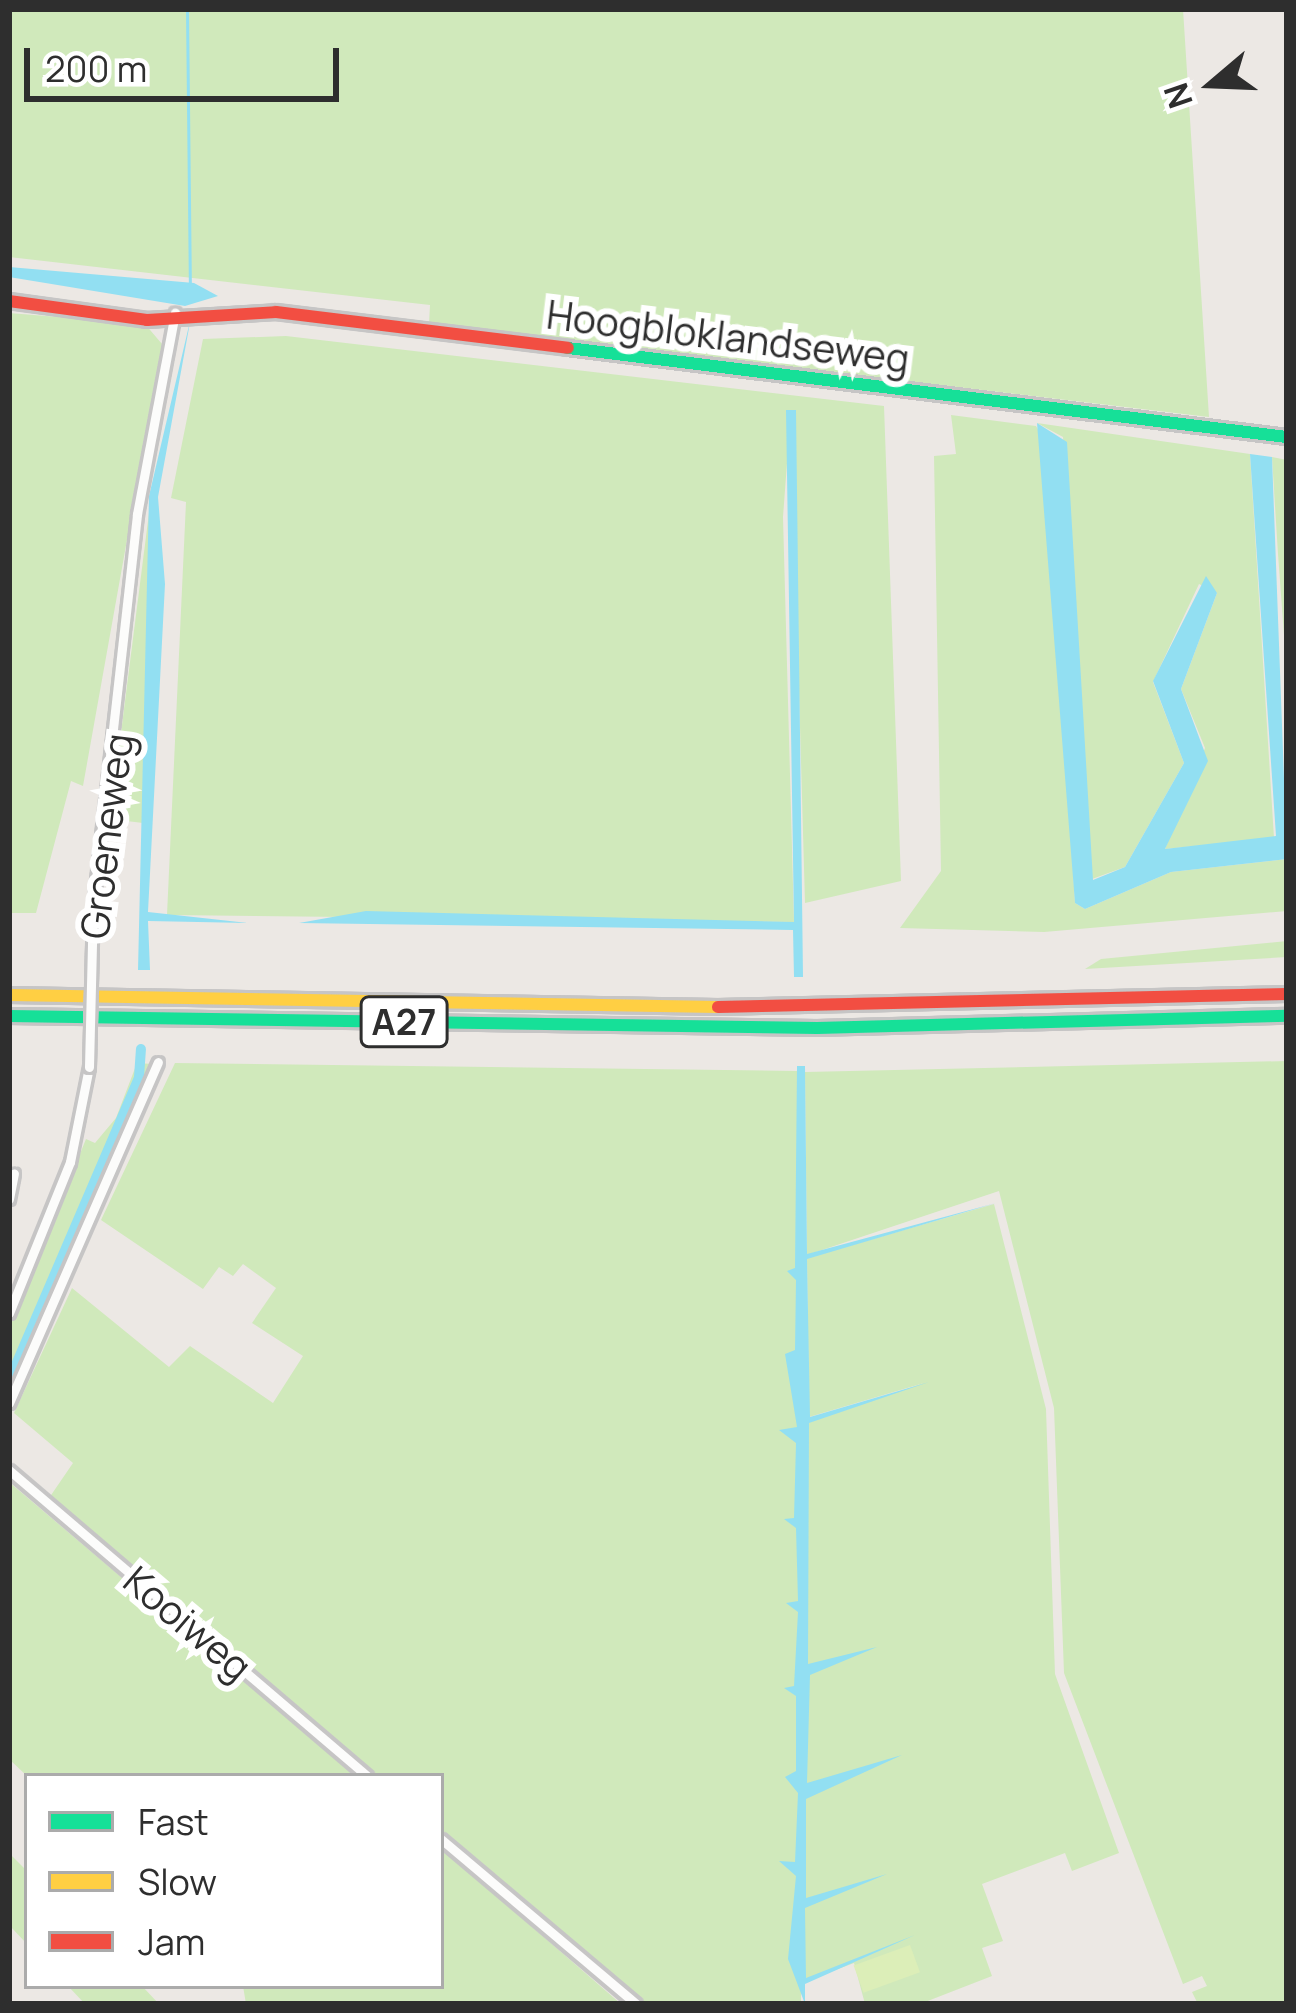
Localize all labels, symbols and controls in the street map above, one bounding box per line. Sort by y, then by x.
scale bar [30,24,345,98]
north arrow [1152,24,1272,144]
text: 200 m [45,44,147,93]
text: N [1152,77,1203,114]
street label: Hoogbloklandseweg [544,291,912,381]
street label: Groeneweg [70,731,142,941]
road number: A27 [359,992,449,1052]
street label: Kooiweg [115,1556,261,1690]
legend [24,1773,444,1989]
text: Fast [138,1797,209,1846]
text: Slow [138,1857,217,1906]
text: Jam [138,1917,205,1966]

